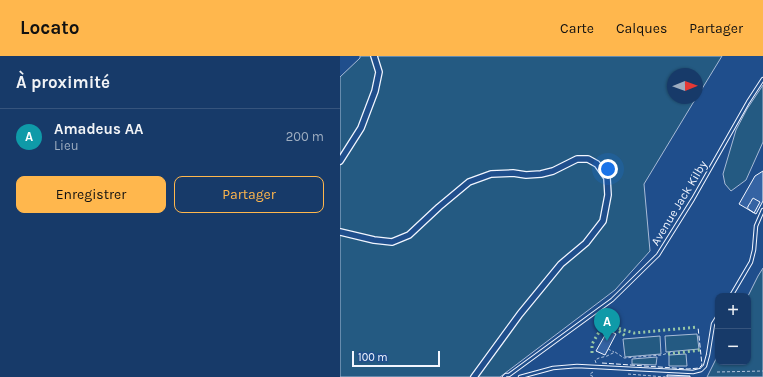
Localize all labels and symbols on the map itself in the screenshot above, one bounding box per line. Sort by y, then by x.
north arrow [667,68,703,104]
street label: Avenue Jack Kilby [648,158,710,248]
your location [598,159,618,179]
pin: A [594,308,620,341]
scale bar [352,349,440,368]

